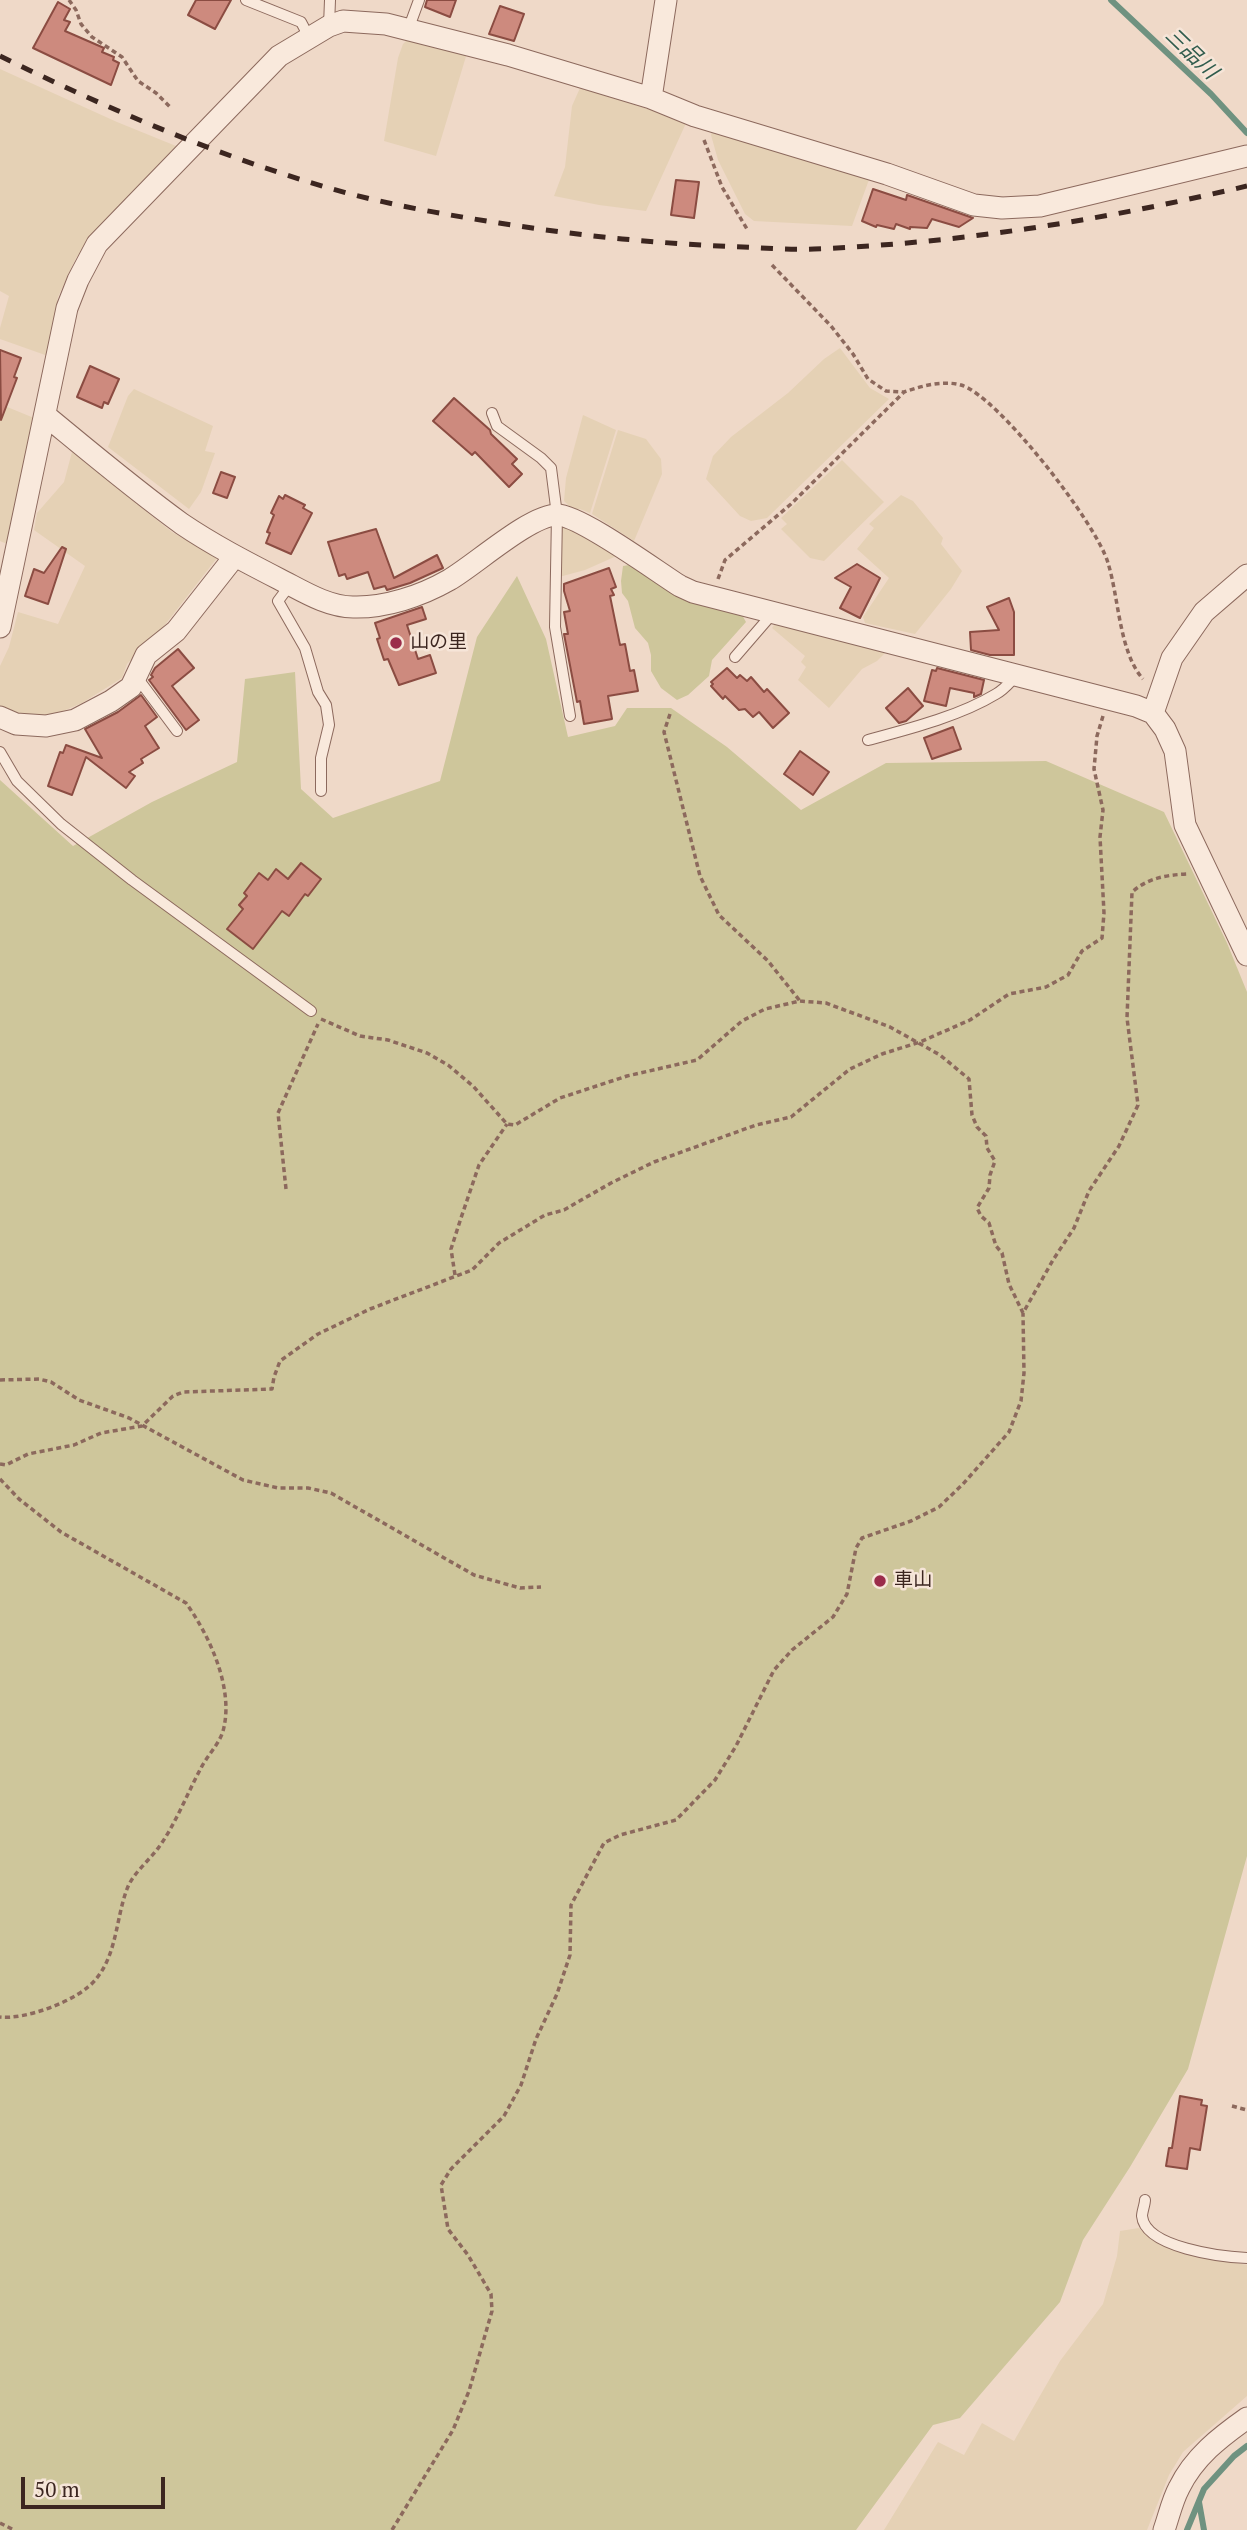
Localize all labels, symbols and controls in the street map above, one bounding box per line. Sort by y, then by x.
water label: 三品川 [1160,23,1222,85]
place label: 山の里 [410,632,467,654]
marker: 山の里 [388,635,404,651]
place label: 車山 [894,1570,932,1592]
marker: 車山 [872,1573,888,1589]
scale bar [24,2464,168,2508]
text: 50 m [34,2475,80,2503]

